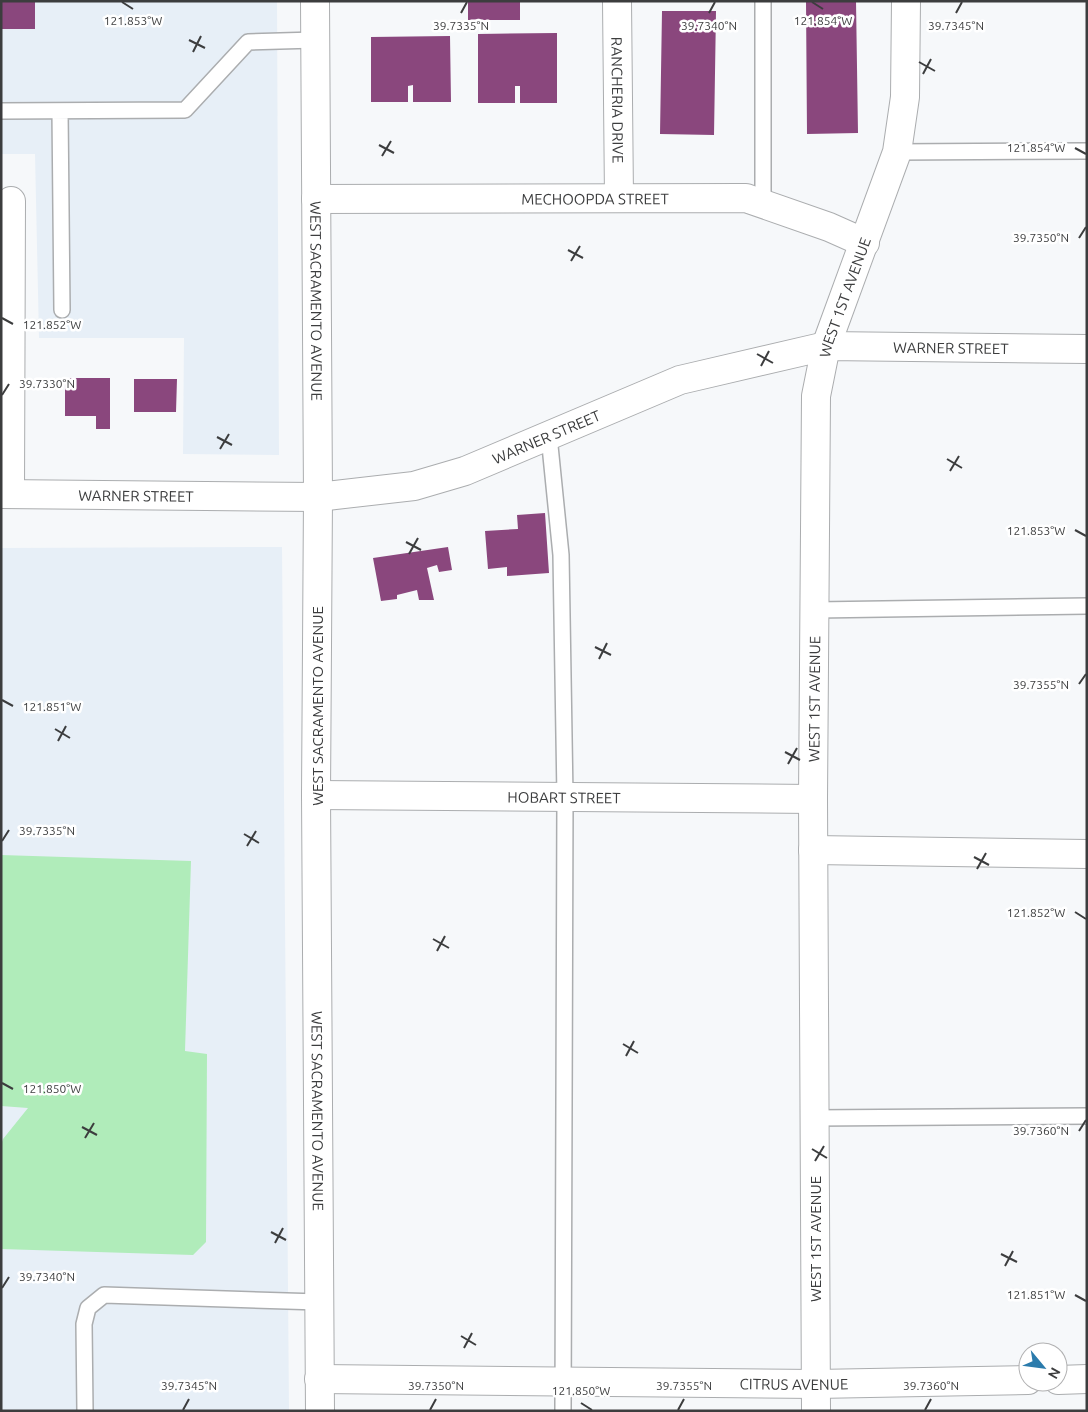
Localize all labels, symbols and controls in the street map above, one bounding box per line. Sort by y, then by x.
text: 121.853°W [104,14,162,27]
text: 121.854°W [794,14,852,27]
text: 39.7335°N [433,19,489,32]
text: 39.7340°N [681,19,737,32]
text: 39.7345°N [928,19,984,32]
street label: RANCHERIA DRIVE [609,37,627,163]
text: 121.854°W [1007,141,1065,154]
street label: MECHOOPDA STREET [521,190,669,207]
street label: WEST SACRAMENTO AVENUE [308,201,326,401]
text: 39.7350°N [1013,231,1069,244]
street label: WEST 1ST AVENUE [815,235,874,359]
text: 121.852°W [23,318,81,331]
street label: WARNER STREET [893,338,1009,357]
text: 39.7330°N [19,377,75,390]
street label: WARNER STREET [490,406,603,467]
street label: WARNER STREET [78,486,195,504]
text: 121.853°W [1007,524,1065,537]
street label: WEST SACRAMENTO AVENUE [309,606,326,806]
street label: WEST 1ST AVENUE [805,636,823,762]
text: 39.7355°N [1013,678,1069,691]
text: 121.851°W [23,700,81,713]
street label: HOBART STREET [507,788,621,806]
text: 39.7335°N [19,824,75,837]
text: 121.852°W [1007,906,1065,919]
street label: WEST SACRAMENTO AVENUE [309,1011,327,1211]
text: 121.850°W [23,1082,81,1095]
text: 39.7360°N [1013,1124,1069,1137]
street label: WEST 1ST AVENUE [807,1176,824,1302]
text: 39.7340°N [19,1270,75,1283]
text: 121.851°W [1007,1288,1065,1301]
north arrow [1018,1342,1068,1392]
text: N [1045,1365,1064,1382]
street label: CITRUS AVENUE [740,1375,848,1393]
text: 39.7345°N [161,1379,217,1392]
text: 39.7350°N [408,1379,464,1392]
text: 39.7355°N [656,1379,712,1392]
text: 39.7360°N [903,1379,959,1392]
text: 121.850°W [552,1384,610,1397]

